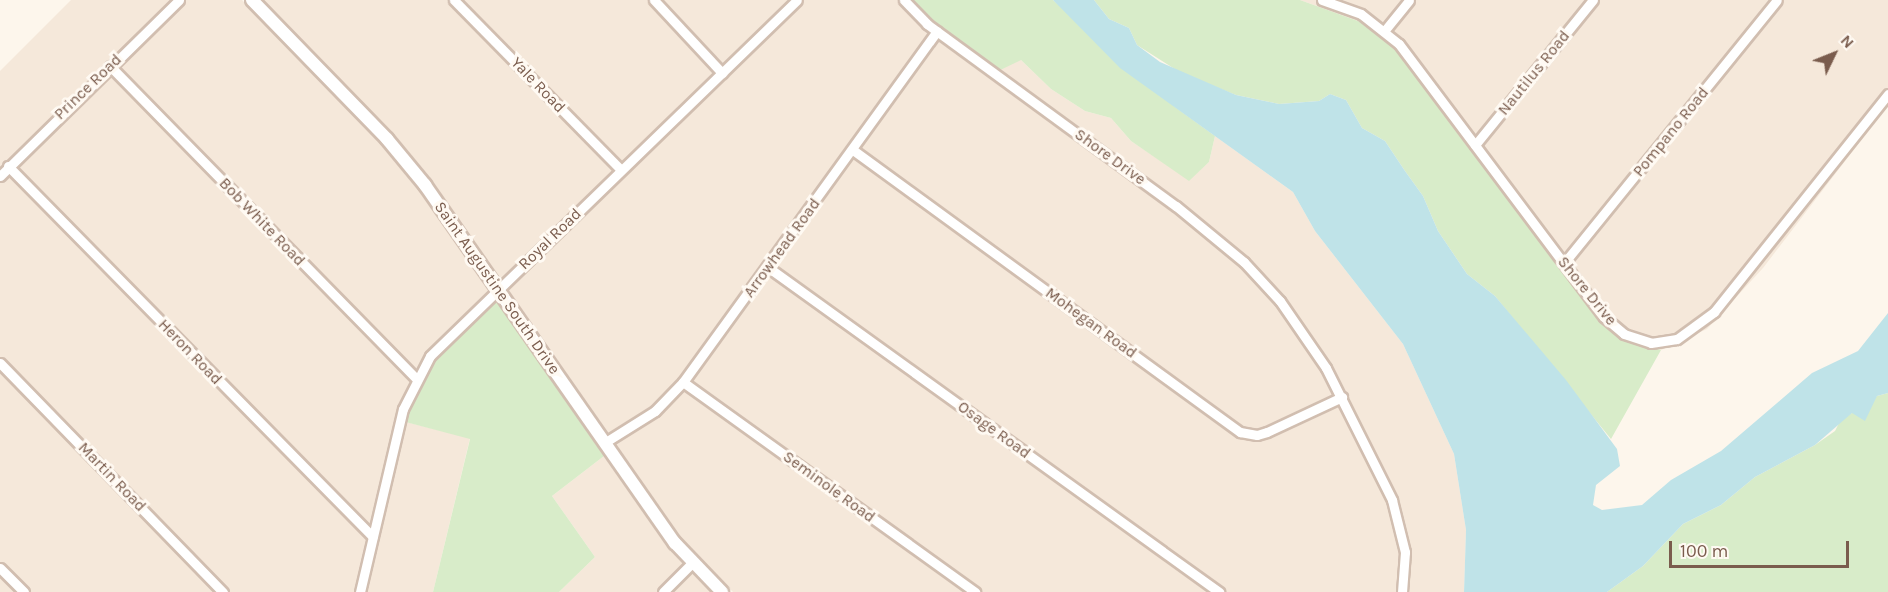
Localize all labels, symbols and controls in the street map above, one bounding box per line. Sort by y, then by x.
north arrow [1804,24,1864,84]
street label: Nautilus Road [1494,27,1574,119]
text: N [1837,31,1858,52]
street label: Prince Road [50,50,126,124]
street label: Yale Road [507,53,569,117]
street label: Pompano Road [1629,83,1713,181]
street label: Shore Drive [1071,125,1149,189]
street label: Bob White Road [215,174,309,270]
street label: Arrowhead Road [740,195,824,301]
street label: Saint Augustine South Drive [430,198,564,378]
street label: Royal Road [515,204,585,274]
street label: Shore Drive [1553,253,1621,329]
street label: Mohegan Road [1042,283,1140,363]
street label: Heron Road [154,315,226,389]
street label: Osage Road [954,397,1034,463]
street label: Martin Road [74,438,150,516]
street label: Seminole Road [779,447,879,527]
scale bar [1672,529,1852,567]
text: 100 m [1680,540,1728,562]

